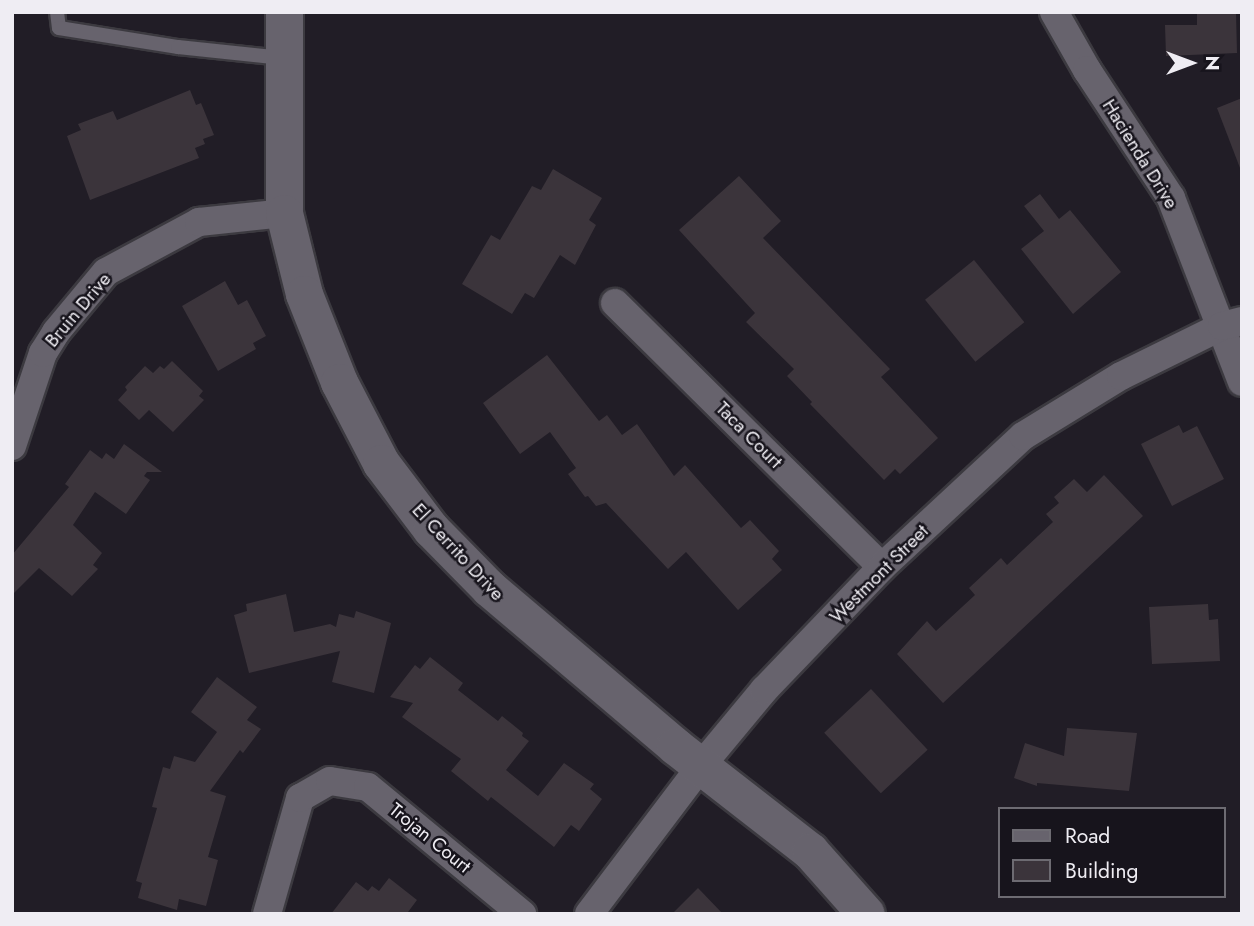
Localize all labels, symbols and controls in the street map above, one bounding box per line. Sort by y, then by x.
north arrow [1156,28,1226,98]
text: N [1199,55,1226,71]
street label: Hacienda Drive [1097,95,1183,213]
street label: Bruin Drive [40,268,116,352]
street label: Taca Court [711,397,787,473]
street label: El Cerrito Drive [407,499,509,605]
street label: Westmont Street [825,520,933,628]
street label: Trojan Court [385,798,475,878]
legend [998,807,1226,898]
text: Road [1065,821,1110,851]
text: Building [1065,856,1138,886]

